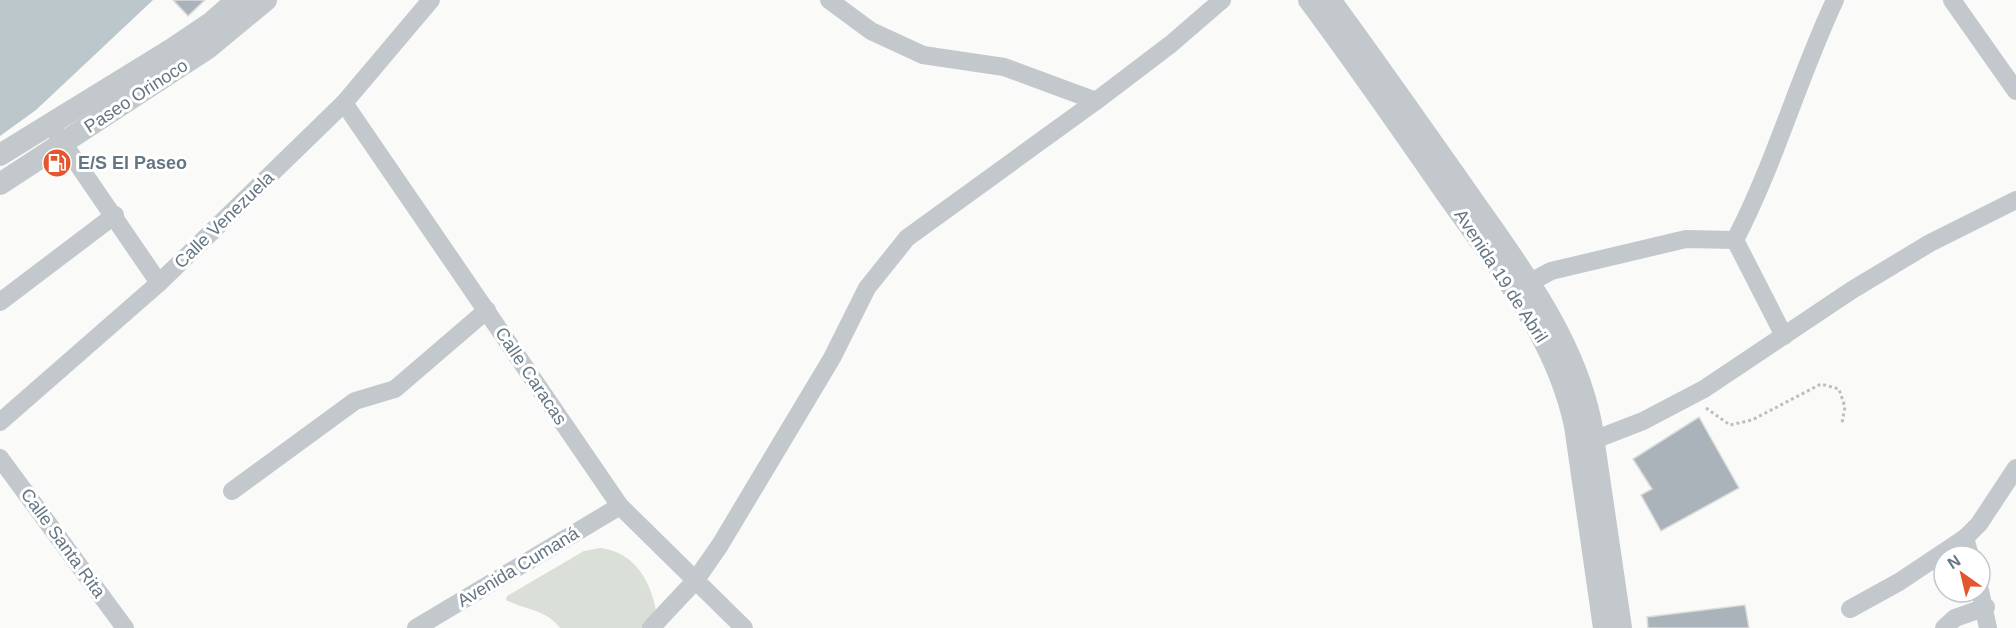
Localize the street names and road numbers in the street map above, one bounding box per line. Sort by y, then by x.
street label: Paseo Orinoco [81,55,191,137]
street label: Calle Venezuela [170,167,278,272]
street label: Avenida 19 de Abril [1450,206,1552,346]
street label: Calle Caracas [491,324,571,428]
street label: Calle Santa Rita [17,485,110,602]
street label: Avenida Cumaná [454,522,583,611]

